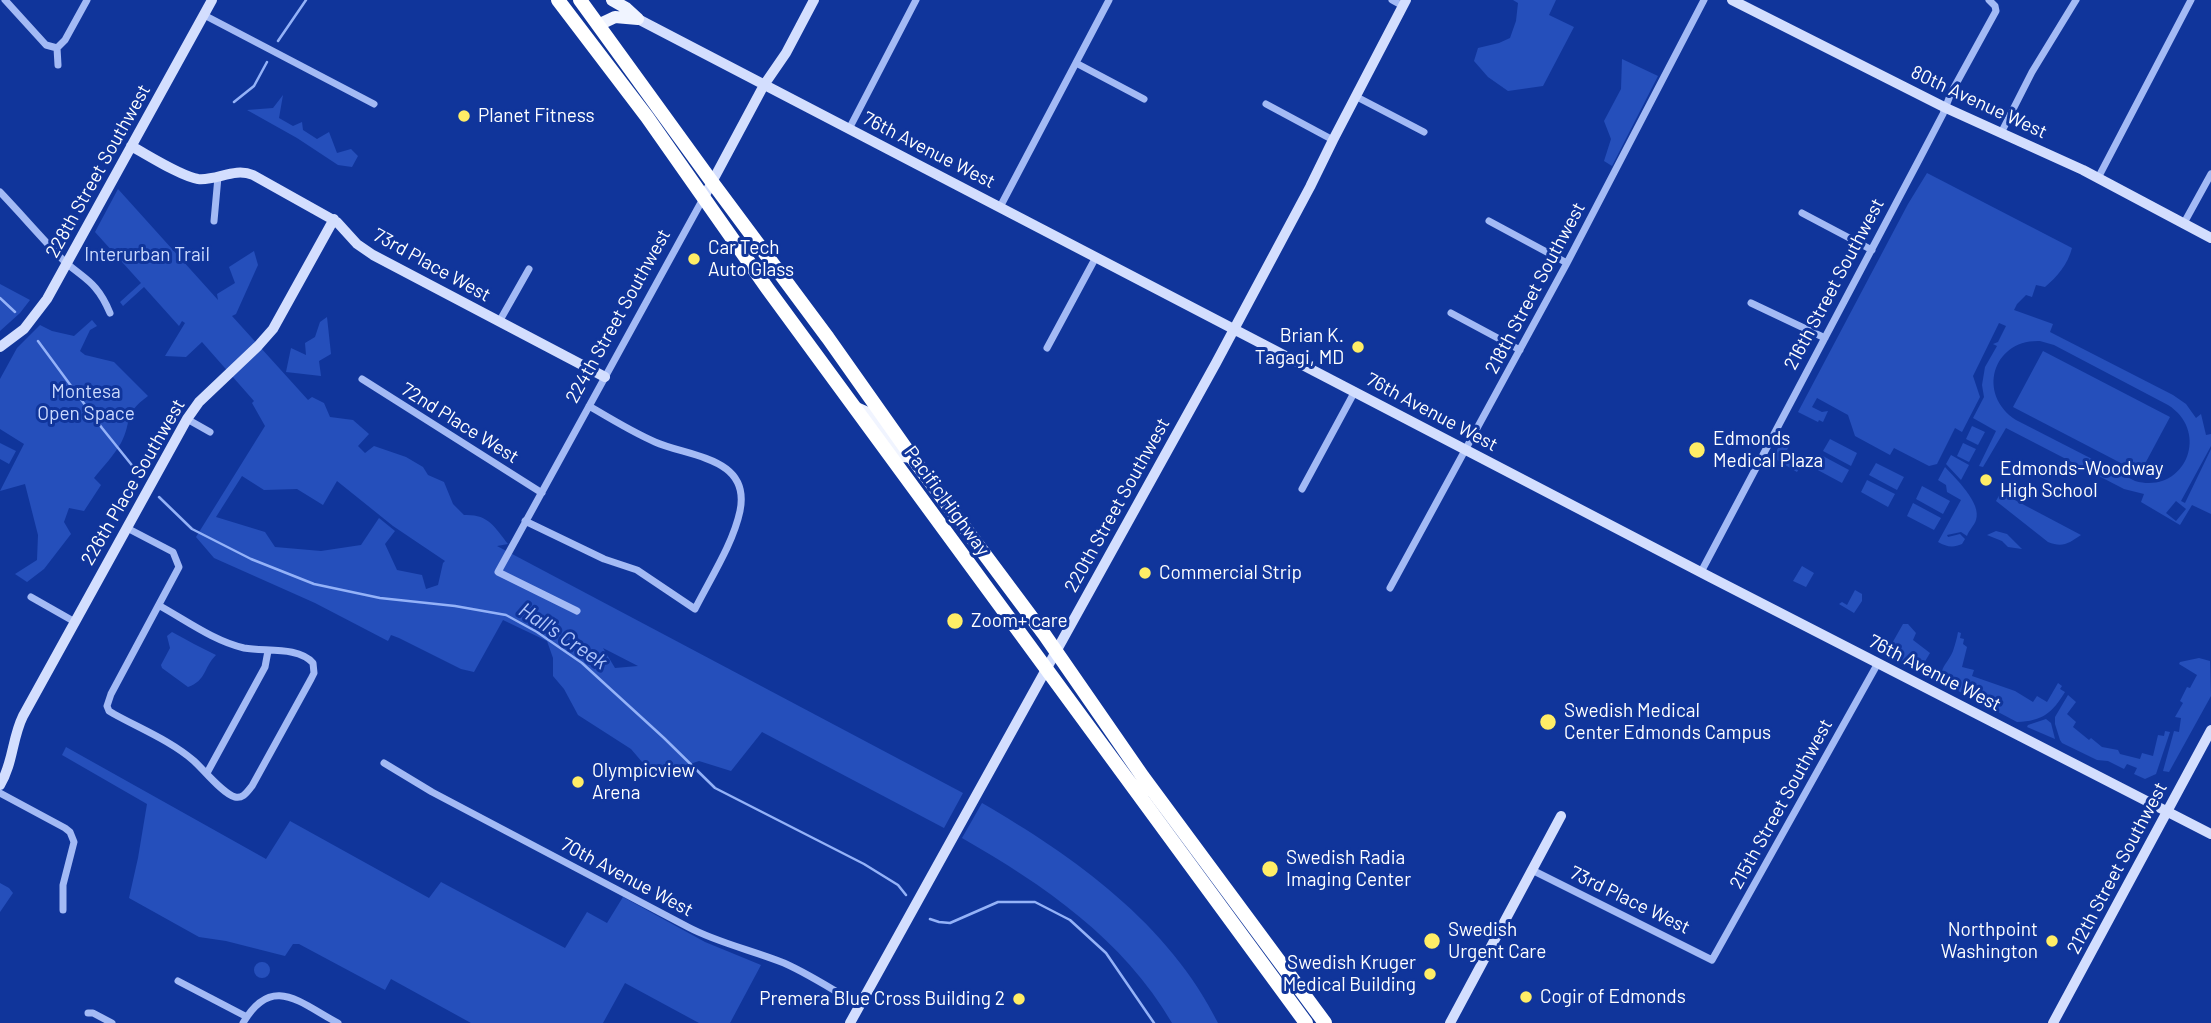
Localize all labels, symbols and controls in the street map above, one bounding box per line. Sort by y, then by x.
street label: 80th Avenue West [1907,60,2051,144]
street label: 228th Street Southwest [41,80,155,262]
place label: Planet Fitness [478,105,595,127]
street label: 76th Avenue West [859,107,999,193]
marker: Planet Fitness [456,108,472,124]
street label: 216th Street Southwest [1779,194,1889,374]
street label: 218th Street Southwest [1480,198,1590,378]
street label: 73rd Place West [369,223,495,307]
street label: 224th Street Southwest [561,225,675,407]
place label: Car Tech Auto Glass [708,237,794,281]
park label: Interurban Trail [84,244,210,266]
marker: Car Tech Auto Glass [686,251,702,267]
place label: Brian K. Tagagi, MD [1255,325,1344,369]
marker: Brian K. Tagagi, MD [1350,339,1366,355]
street label: 76th Avenue West [1362,368,1502,456]
street label: 72nd Place West [397,378,523,468]
park label: Montesa Open Space [37,381,135,425]
street label: 226th Place Southwest [76,395,190,569]
street label: 220th Street Southwest [1060,414,1174,596]
place label: Edmonds Medical Plaza [1713,428,1823,472]
marker: Edmonds Medical Plaza [1687,440,1707,460]
street label: Pacific Highway [899,442,995,560]
place label: Edmonds-Woodway High School [2000,458,2164,502]
marker: Edmonds-Woodway High School [1978,472,1994,488]
place label: Commercial Strip [1159,562,1302,584]
marker: Commercial Strip [1137,565,1153,581]
water label: Hall's Creek [514,597,612,675]
place label: Zoom+ care [971,610,1068,632]
marker: Zoom+ care [945,611,965,631]
street label: 76th Avenue West [1865,630,2005,716]
place label: Swedish Medical Center Edmonds Campus [1564,700,1771,744]
marker: Swedish Medical Center Edmonds Campus [1538,712,1558,732]
street label: 215th Street Southwest [1725,715,1837,893]
place label: Olympicview Arena [592,760,695,804]
marker: Olympicview Arena [570,774,586,790]
street label: 212th Street Southwest [2062,778,2172,958]
street label: 70th Avenue West [557,833,697,921]
place label: Swedish Radia Imaging Center [1286,847,1411,891]
marker: Swedish Radia Imaging Center [1260,859,1280,879]
street label: 73rd Place West [1566,861,1694,939]
place label: Swedish Urgent Care [1448,919,1546,963]
place label: Northpoint Washington [1941,919,2038,963]
marker: Swedish Urgent Care [1422,931,1442,951]
marker: Northpoint Washington [2044,933,2060,949]
place label: Swedish Kruger Medical Building [1283,952,1416,996]
marker: Swedish Kruger Medical Building [1422,966,1438,982]
place label: Cogir of Edmonds [1540,986,1686,1008]
place label: Premera Blue Cross Building 2 [759,988,1005,1010]
marker: Cogir of Edmonds [1518,989,1534,1005]
marker: Premera Blue Cross Building 2 [1011,991,1027,1007]

